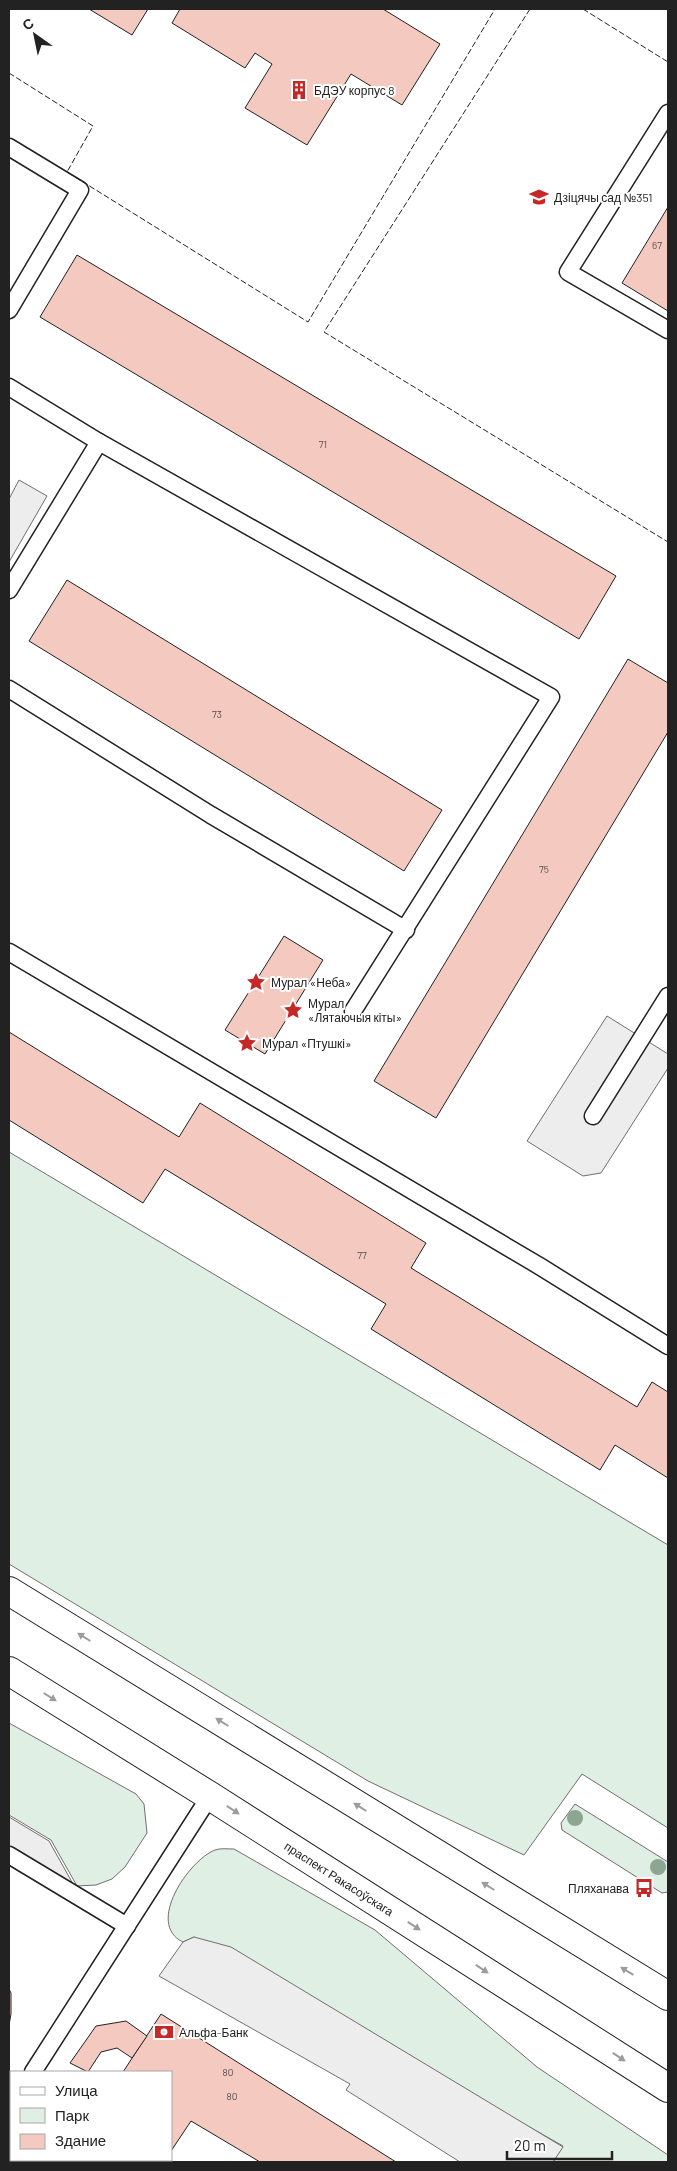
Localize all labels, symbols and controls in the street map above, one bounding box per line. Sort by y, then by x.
north arrow [10,10,60,60]
text: С [19,14,37,34]
building icon: БДЭУ корпус 8 [288,79,310,101]
place label: БДЭУ корпус 8 [314,83,394,98]
school or university icon: Дзіцячы сад №351 [528,186,550,208]
place label: Дзіцячы сад №351 [554,190,653,205]
house number: 67 [652,239,662,251]
house number: 71 [319,438,327,450]
house number: 73 [212,708,222,720]
house number: 75 [539,863,549,875]
place icon: Мурал «Неба» [245,971,267,993]
place label: Мурал «Неба» [271,975,351,990]
place label: Мурал «Лятаючыя кіты» [308,996,402,1024]
place icon: Мурал «Лятаючыя кіты» [282,999,304,1021]
place icon: Мурал «Птушкі» [236,1032,258,1054]
place label: Мурал «Птушкі» [262,1036,352,1051]
house number: 77 [357,1249,367,1261]
one-way arrow [77,1632,90,1641]
one-way arrow [44,1692,57,1701]
one-way arrow [215,1717,229,1727]
one-way arrow [354,1802,367,1812]
one-way arrow [226,1805,240,1815]
street label: праспект Ракасоўскага [282,1838,397,1919]
bus stop icon: Пляханава [633,1877,655,1899]
one-way arrow [482,1881,495,1890]
place label: Пляханава [568,1881,629,1895]
one-way arrow [408,1921,421,1930]
one-way arrow [476,1965,489,1974]
one-way arrow [620,1966,633,1975]
bank icon: Альфа-Банк [153,2021,175,2043]
place label: Альфа-Банк [179,2025,249,2040]
one-way arrow [613,2052,626,2062]
house number: 80 [223,2066,233,2078]
legend [10,2071,172,2161]
text: Улица [55,2081,98,2099]
house number: 80 [227,2090,237,2102]
text: Парк [55,2106,89,2124]
scale bar [507,2128,612,2160]
text: Здание [55,2131,106,2149]
text: 20 m [514,2136,546,2154]

